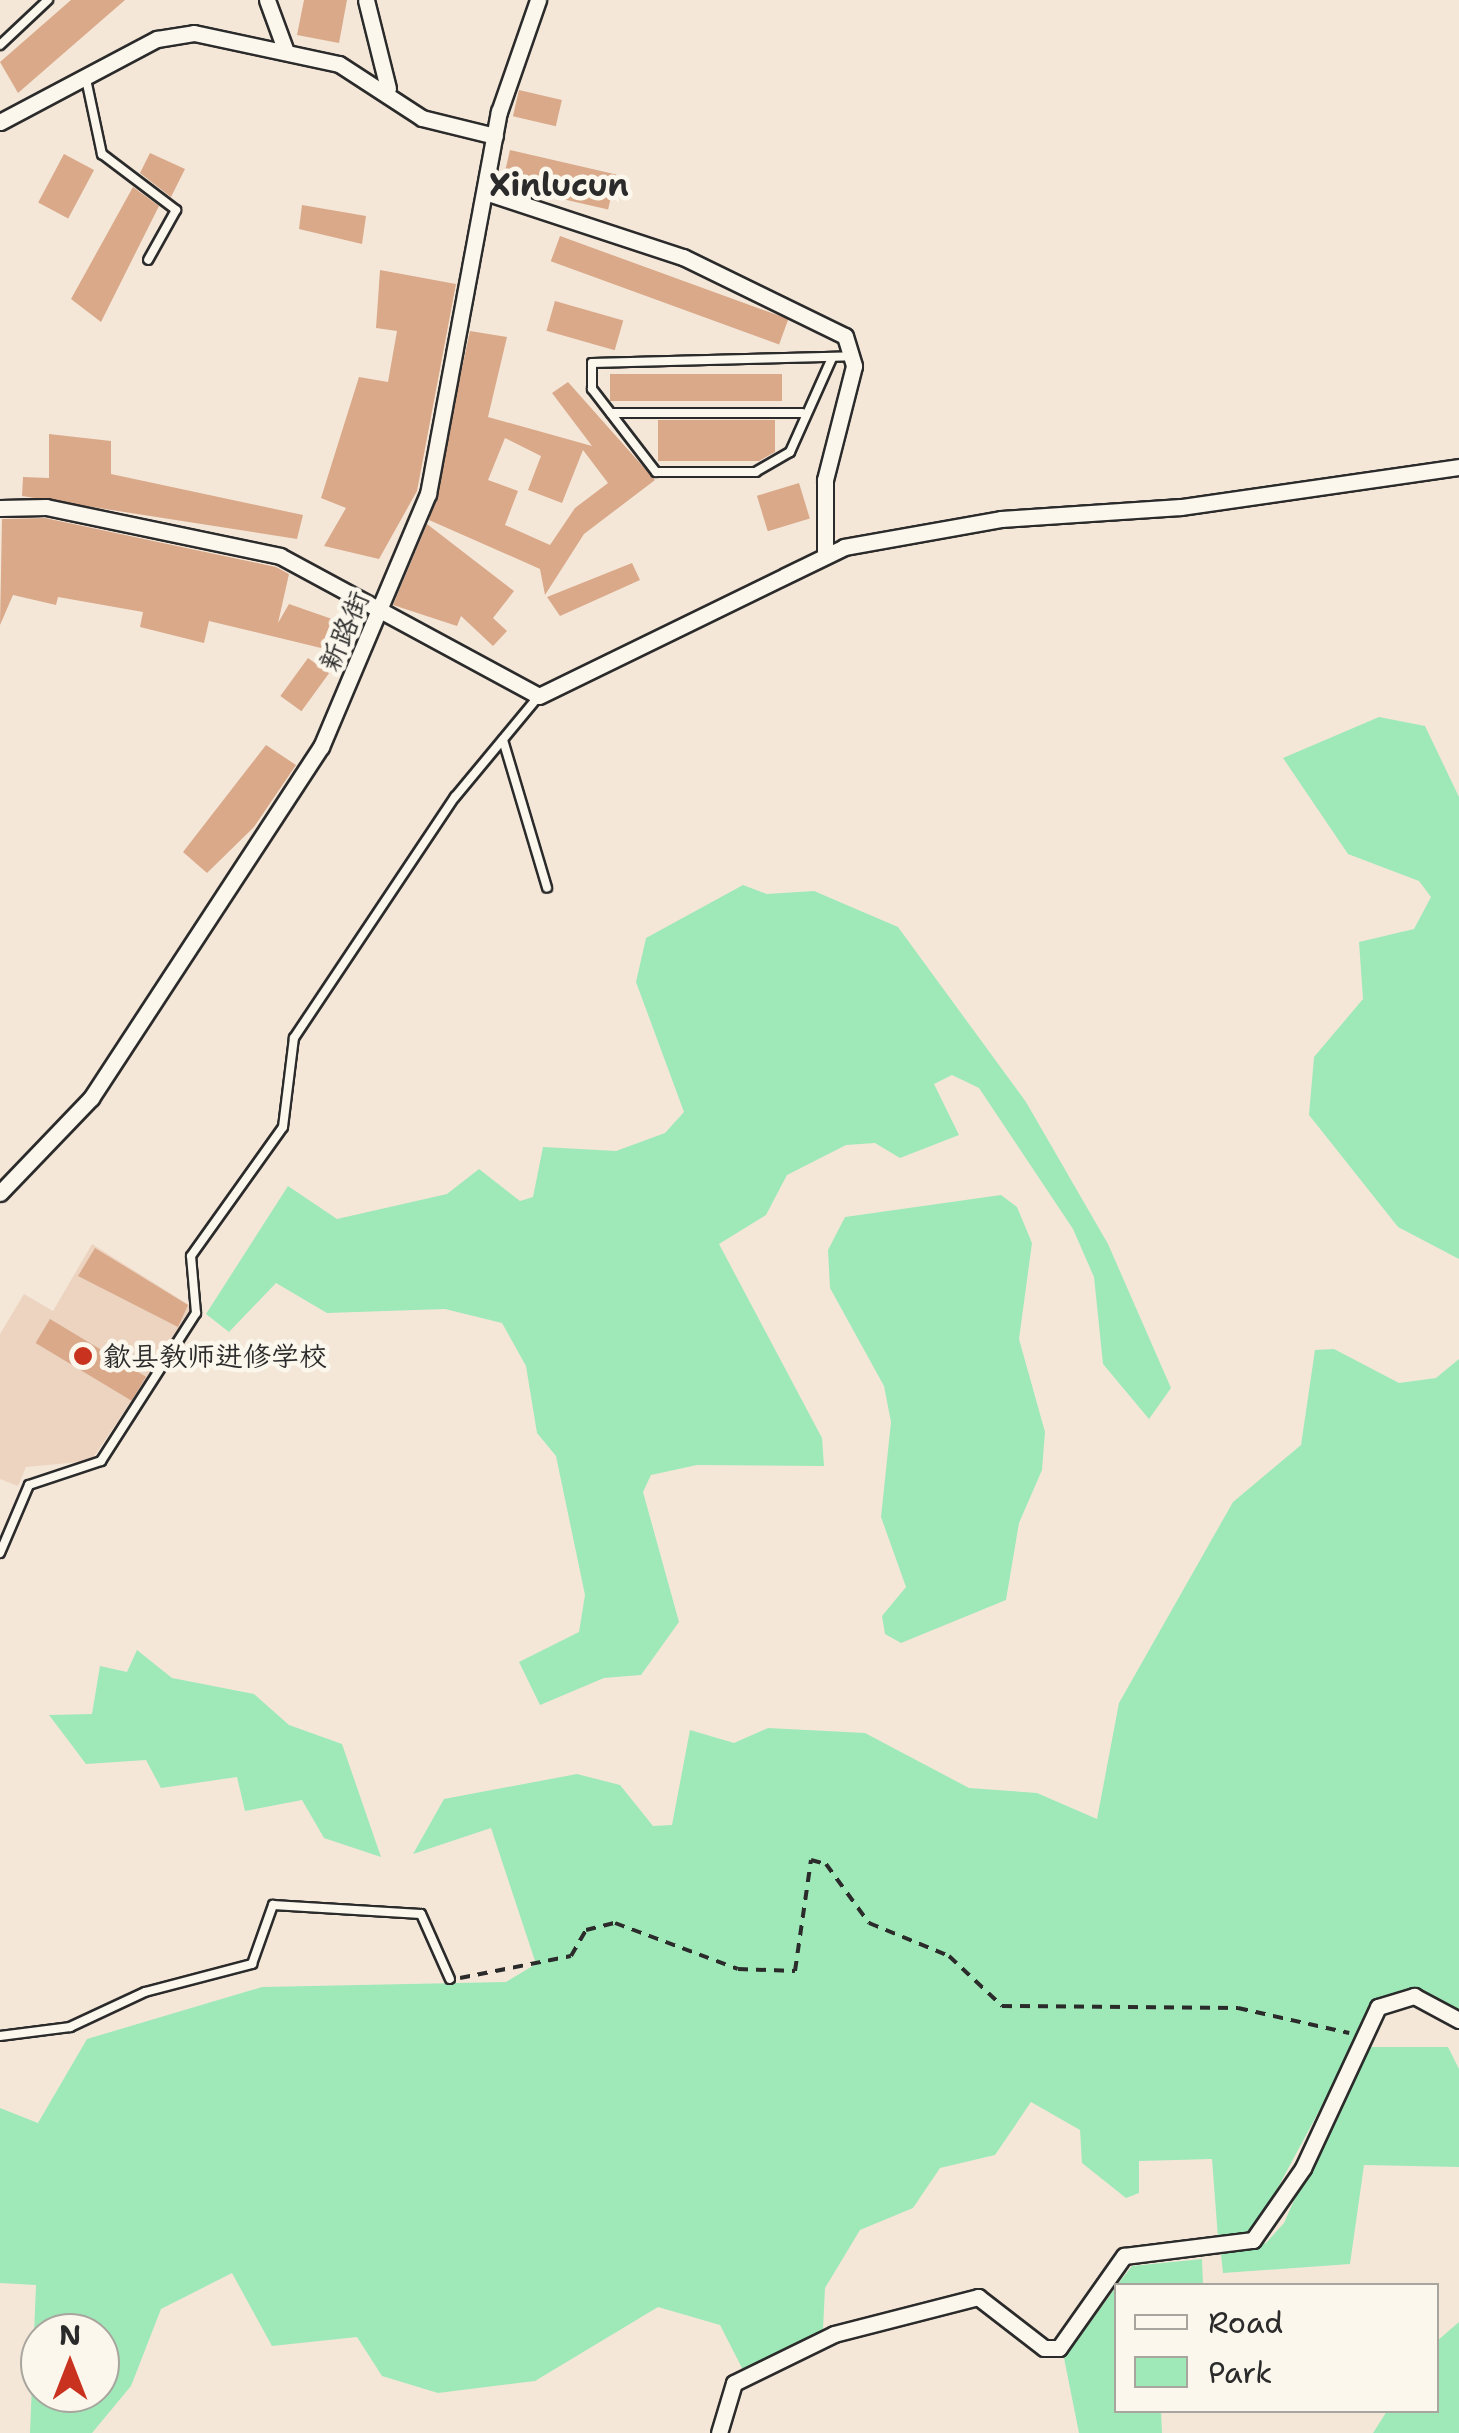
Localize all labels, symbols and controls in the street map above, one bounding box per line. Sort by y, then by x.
district label: Xinlucun [489,166,629,204]
street label: 新路街 [312,586,376,676]
place label: 歙县教师进修学校 [103,1339,327,1373]
marker: 歙县教师进修学校 [72,1345,94,1367]
legend [1114,2283,1439,2413]
text: Road [1208,2302,1283,2343]
north arrow [20,2313,120,2413]
text: N [59,2316,81,2354]
text: Park [1208,2352,1272,2393]

